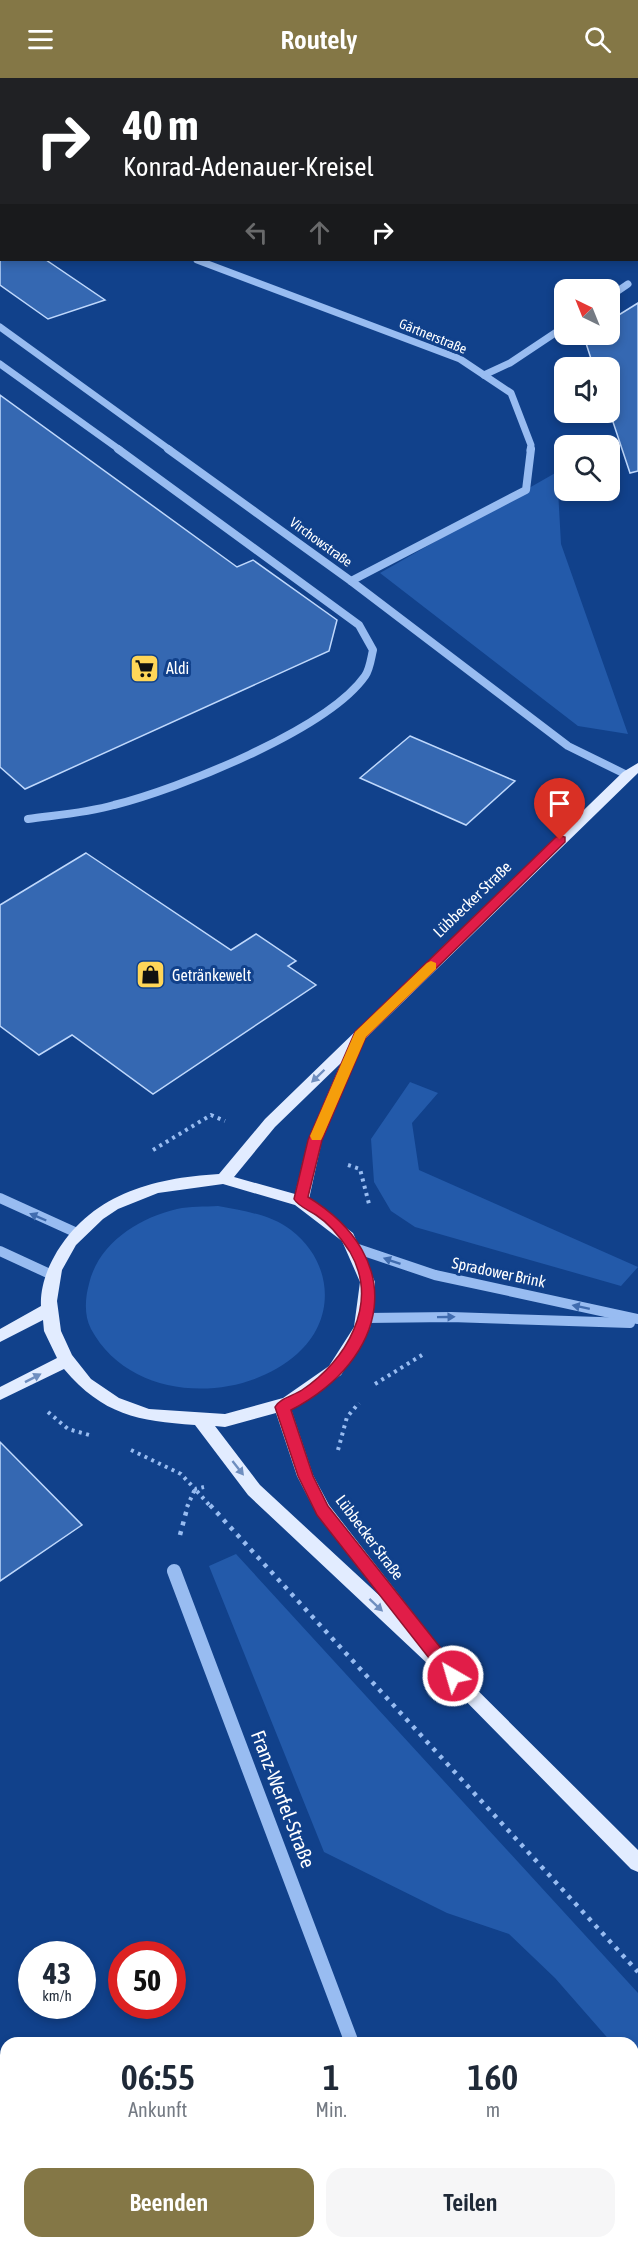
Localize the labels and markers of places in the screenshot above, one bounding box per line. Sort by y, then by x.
supermarket icon: Aldi [129,652,161,684]
place label: Aldi [166,659,189,677]
pin [534,778,585,840]
shop icon: Getränkewelt [135,959,167,991]
place label: Getränkewelt [172,966,252,984]

